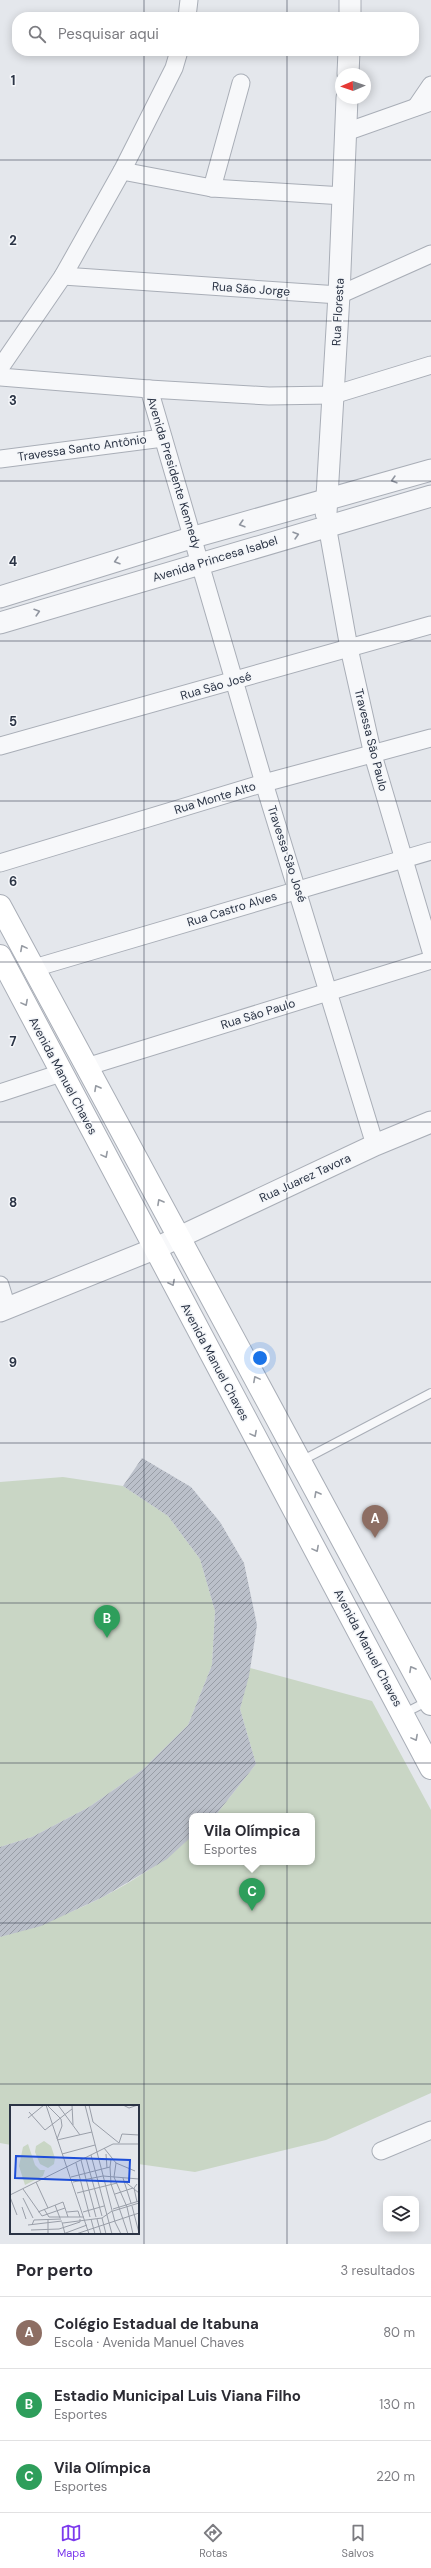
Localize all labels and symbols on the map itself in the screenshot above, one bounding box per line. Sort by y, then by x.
north arrow [335,68,371,104]
text: 1 [11,72,15,89]
text: 2 [9,232,17,249]
street label: Rua São Jorge [211,278,291,300]
street label: Rua Floresta [328,278,348,346]
text: 3 [9,392,17,409]
street label: Avenida Presidente Kennedy [143,395,205,551]
street label: Travessa Santo Antônio [17,431,147,465]
one-way arrow [390,475,397,484]
one-way arrow [238,519,245,528]
one-way arrow [292,531,299,540]
street label: Avenida Princesa Isabel [150,532,280,586]
text: 4 [9,553,17,570]
one-way arrow [114,556,121,565]
one-way arrow [34,608,41,617]
street label: Rua São José [178,668,254,704]
street label: Travessa São Paulo [351,687,391,793]
text: 5 [9,713,17,730]
street label: Rua Monte Alto [172,778,258,818]
street label: Travessa São José [264,803,310,905]
text: 6 [9,873,17,890]
street label: Rua Castro Alves [185,888,279,930]
one-way arrow [20,945,28,953]
street label: Rua São Paulo [219,995,297,1033]
one-way arrow [20,998,27,1006]
street label: Avenida Manuel Chaves [25,1014,101,1138]
text: 7 [10,1033,17,1050]
one-way arrow [94,1085,102,1092]
street label: Rua Juarez Tavora [257,1150,353,1206]
one-way arrow [100,1151,107,1158]
text: 8 [9,1194,17,1211]
one-way arrow [157,1199,165,1206]
one-way arrow [168,1279,175,1286]
street label: Avenida Manuel Chaves [177,1300,253,1424]
your location [250,1348,270,1368]
text: 9 [9,1354,17,1371]
one-way arrow [253,1376,260,1383]
one-way arrow [249,1430,257,1438]
one-way arrow [314,1491,322,1498]
pin: A [362,1505,388,1538]
one-way arrow [311,1545,318,1552]
street label: Avenida Manuel Chaves [330,1586,406,1710]
pin: B [94,1605,120,1638]
one-way arrow [410,1666,417,1674]
one-way arrow [411,1734,418,1741]
pin: C [239,1878,265,1911]
inset map [10,2105,139,2234]

